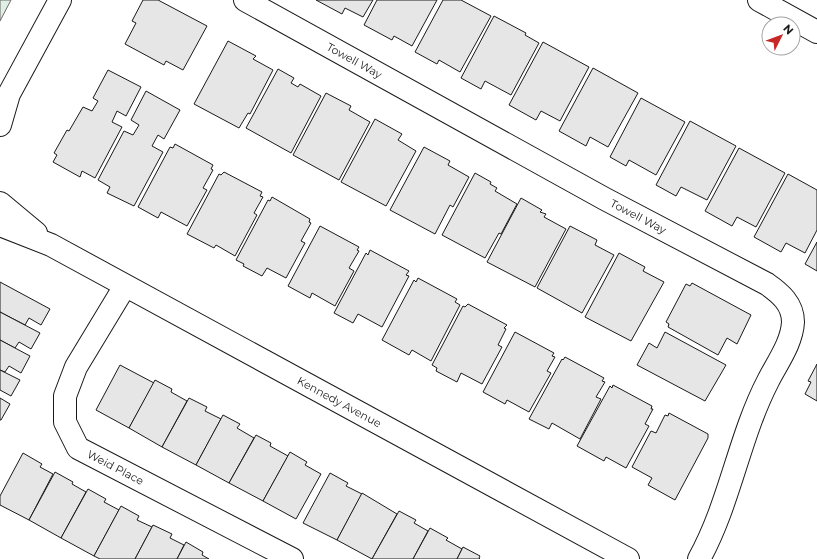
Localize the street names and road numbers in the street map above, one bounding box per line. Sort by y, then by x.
street label: Towell Way [324,40,385,81]
street label: Towell Way [608,196,669,237]
street label: Kennedy Avenue [295,373,384,431]
street label: Weid Place [85,447,146,488]

